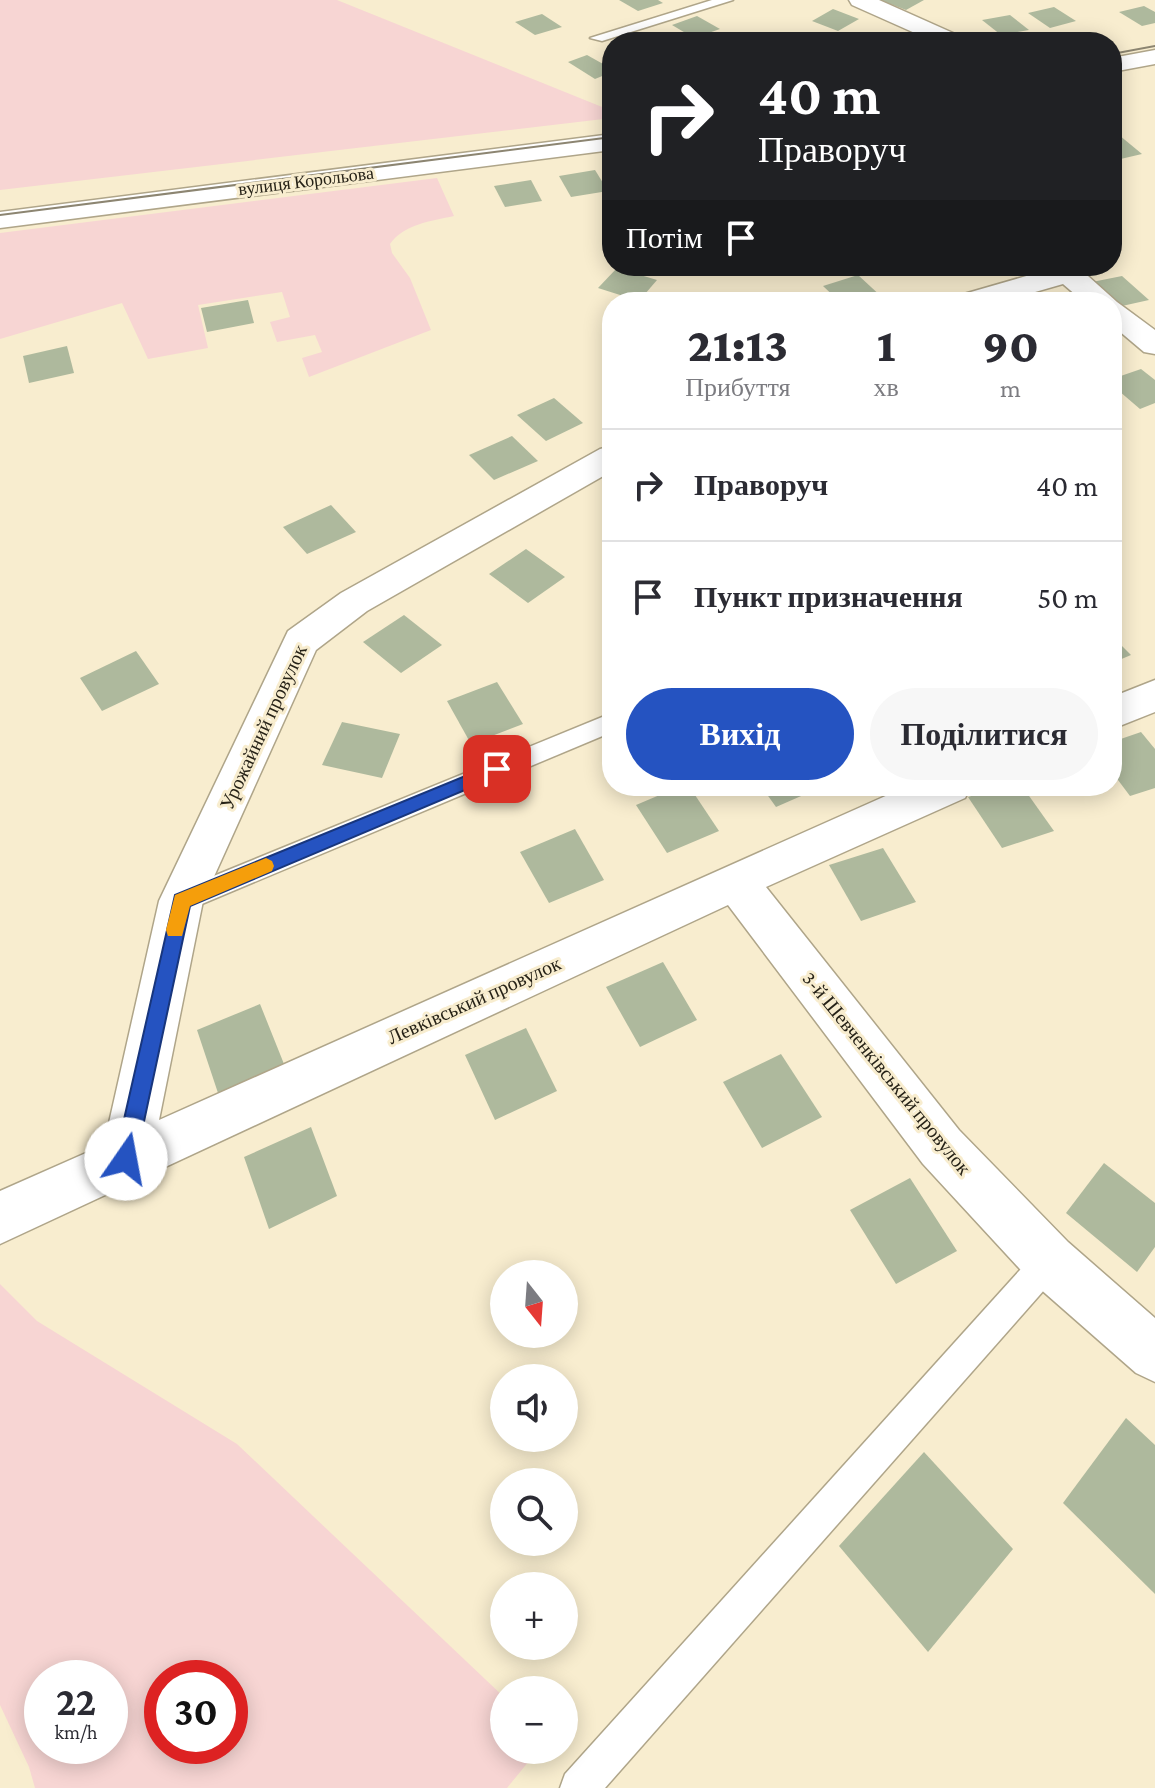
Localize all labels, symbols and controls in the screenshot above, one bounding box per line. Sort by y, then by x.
icon: right [626,64,730,168]
text: 40 m [758,64,880,126]
text: Праворуч [758,130,906,170]
street label: вулиця Корольова [237,163,375,199]
icon: arrive [719,216,763,260]
text: Потім [626,221,703,254]
text: 21:13 [687,318,788,371]
text: 1 [877,318,896,371]
text: 90 [982,319,1039,372]
text: Прибуття [685,373,790,402]
text: хв [874,373,899,402]
text: m [1000,374,1021,403]
icon: right [626,463,670,507]
text: Праворуч [694,468,828,501]
text: 40 m [1036,469,1098,502]
icon: arrive [626,575,670,619]
text: Пункт призначення [694,580,963,613]
text: 50 m [1037,581,1098,614]
street label: Урожайний провулок [215,641,312,813]
button: Вихід [626,688,854,780]
button: Поділитися [870,688,1098,780]
pin [463,735,531,803]
icon: arrive [475,747,519,791]
street label: Левківський провулок [384,952,565,1049]
street label: 3-й Шевченківський провулок [798,967,976,1180]
position arrow [84,1117,168,1201]
north arrow [490,1260,578,1348]
map controls [490,1260,578,1764]
button: sound [490,1364,578,1452]
button: search [490,1468,578,1556]
button: + [490,1572,578,1660]
speed limit sign: 30 [144,1660,248,1764]
button: − [490,1676,578,1764]
text: 22 [56,1679,96,1724]
text: km/h [54,1721,98,1743]

